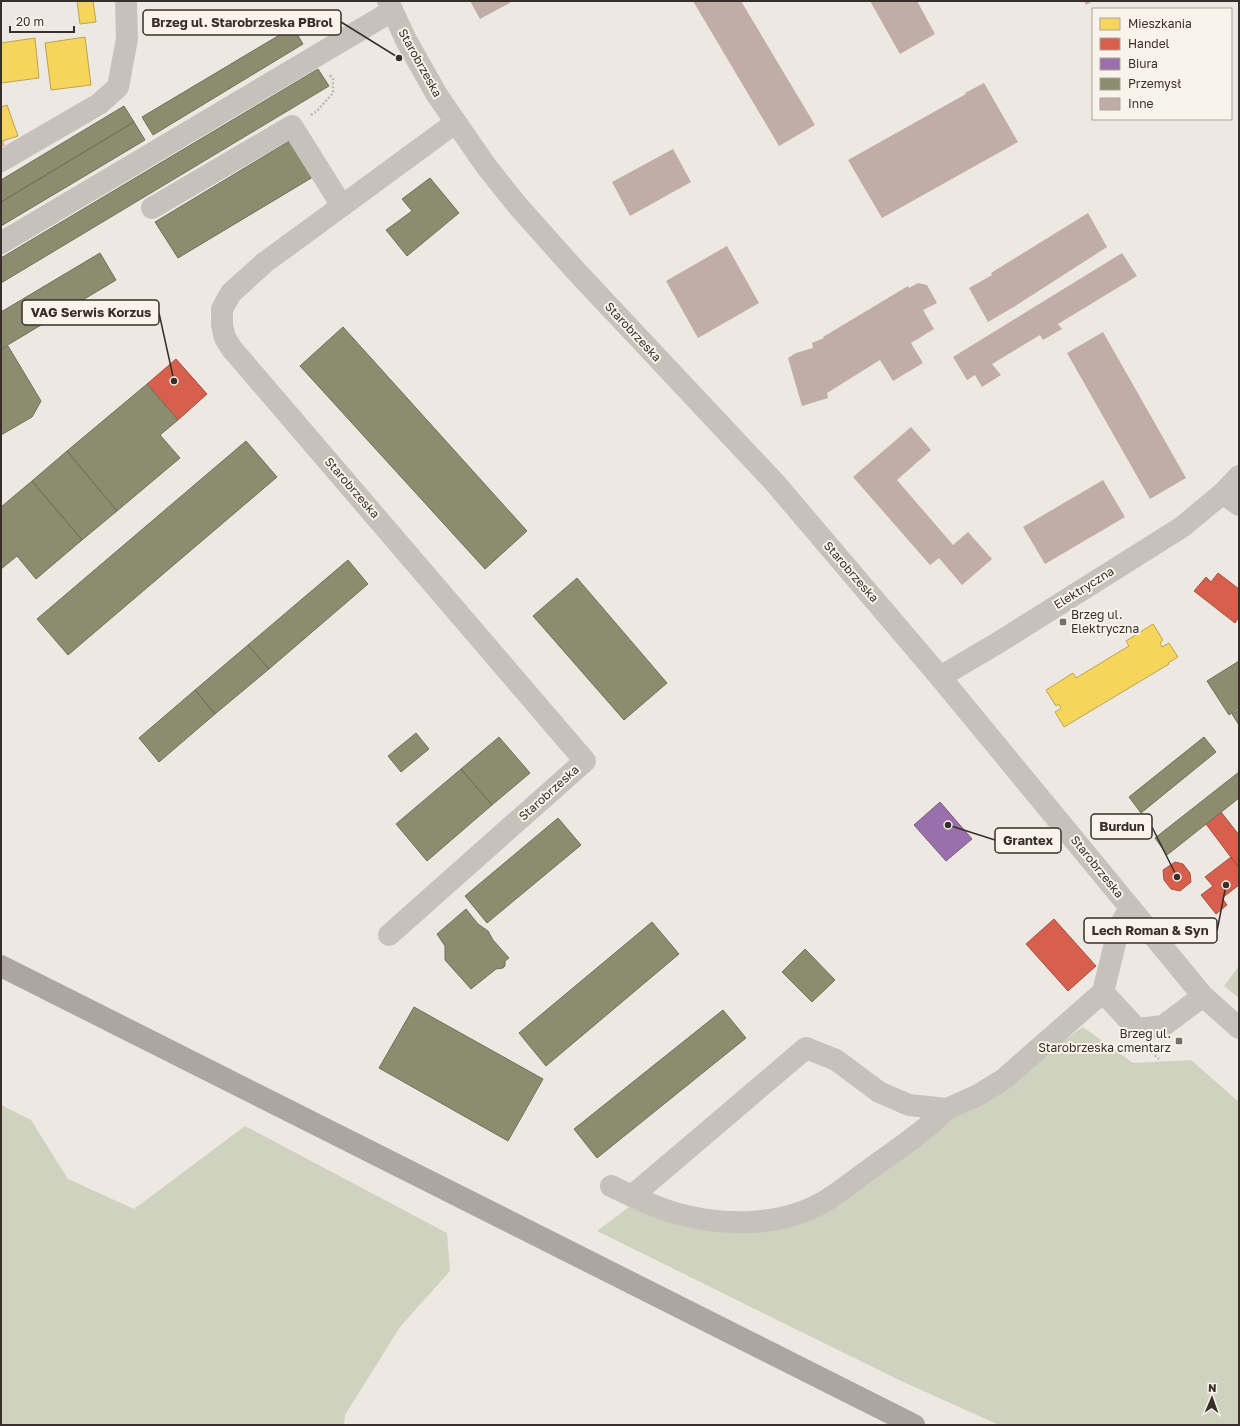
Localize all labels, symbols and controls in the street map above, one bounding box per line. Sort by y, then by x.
scale bar [10,8,74,34]
legend [1092,8,1232,120]
callout: Brzeg ul. Starobrzeska PBrol [143,10,341,35]
text: 20 m [16,14,44,29]
text: Brzeg ul. Starobrzeska PBrol [151,14,334,30]
text: Mieszkania [1128,16,1192,31]
street label: Starobrzeska [395,26,445,100]
text: Handel [1128,36,1170,51]
text: Biura [1128,56,1158,71]
text: Przemysł [1128,76,1181,91]
text: Inne [1128,96,1154,111]
street label: Starobrzeska [602,299,665,365]
callout: VAG Serwis Korzus [22,300,159,325]
text: VAG Serwis Korzus [31,304,151,320]
street label: Starobrzeska [322,454,383,521]
street label: Starobrzeska [821,538,882,605]
street label: Elektryczna [1051,563,1117,612]
place label: Brzeg ul. Elektryczna [1071,607,1139,636]
marker: Brzeg ul. Elektryczna [1058,617,1068,627]
street label: Starobrzeska [515,762,582,824]
callout: Burdun [1091,814,1152,839]
text: Burdun [1099,818,1145,834]
callout: Grantex [995,828,1061,853]
text: Grantex [1003,832,1053,848]
street label: Starobrzeska [1068,832,1127,901]
callout: Lech Roman & Syn [1084,918,1217,943]
text: Lech Roman & Syn [1091,922,1209,938]
place label: Brzeg ul. Starobrzeska cmentarz [1038,1026,1171,1055]
marker: Brzeg ul. Starobrzeska cmentarz [1174,1036,1184,1046]
north arrow [1192,1378,1232,1418]
text: N [1208,1381,1217,1394]

